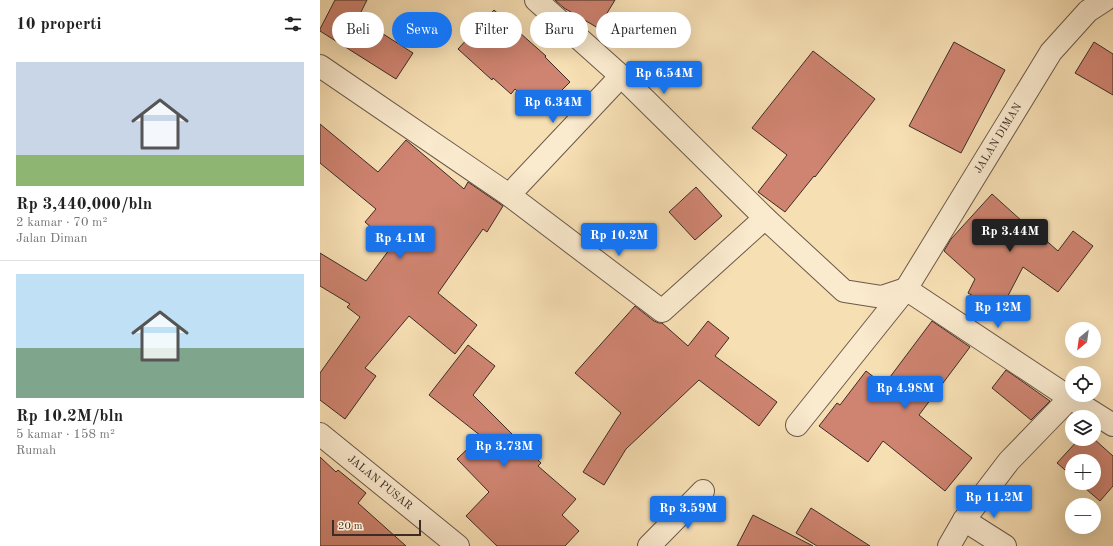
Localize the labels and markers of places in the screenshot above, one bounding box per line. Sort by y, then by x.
pin: Rp 6.54M [623,61,705,95]
pin: Rp 6.34M [512,90,594,124]
pin: Rp 3.44M [969,219,1051,253]
pin: Rp 10.2M [578,223,660,257]
pin: Rp 4.1M [363,226,437,260]
pin: Rp 12M [965,295,1031,329]
pin: Rp 4.98M [864,376,946,410]
pin: Rp 3.73M [463,434,545,468]
pin: Rp 11.2M [953,485,1035,519]
pin: Rp 3.59M [647,496,729,530]

